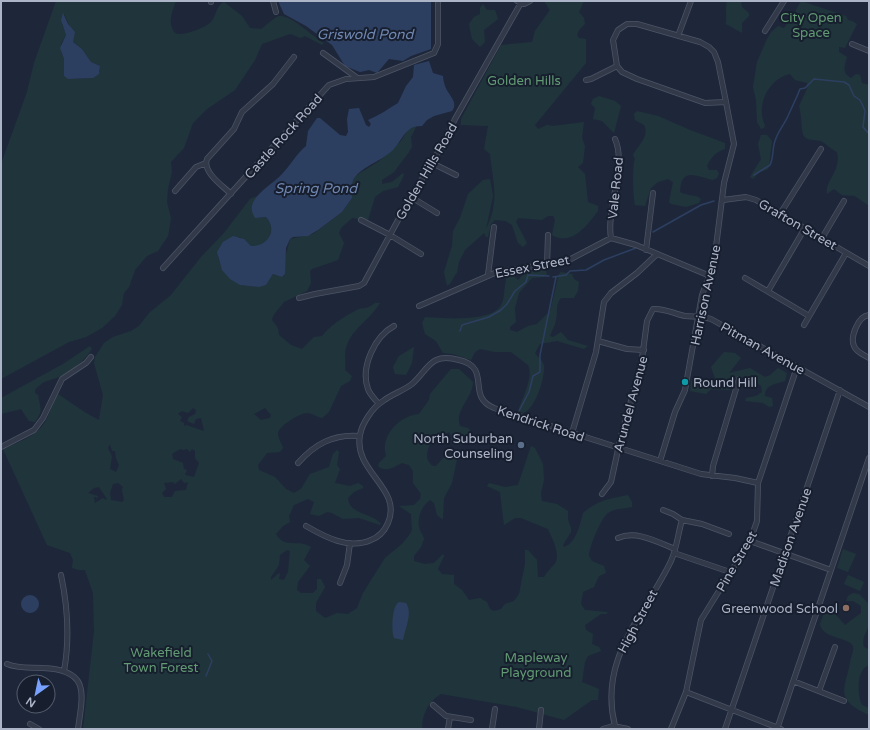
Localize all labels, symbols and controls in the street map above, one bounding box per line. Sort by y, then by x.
park label: City Open Space [780,10,842,41]
water label: Griswold Pond [317,26,415,43]
park label: Golden Hills [487,73,561,89]
street label: Castle Rock Road [241,91,326,182]
street label: Golden Hills Road [393,120,461,223]
street label: Vale Road [605,156,627,220]
water label: Spring Pond [275,180,359,197]
street label: Grafton Street [755,196,840,254]
street label: Harrison Avenue [688,244,724,347]
street label: Essex Street [494,252,571,282]
street label: Pitman Avenue [718,319,807,379]
street label: Arundel Avenue [610,354,652,454]
place label: Round Hill [693,375,757,391]
marker: Round Hill [680,377,690,387]
street label: Kendrick Road [495,402,586,446]
place label: North Suburban Counseling [413,431,513,462]
marker: North Suburban Counseling [516,440,526,450]
street label: Madison Avenue [767,486,815,589]
street label: Pine Street [713,528,761,595]
street label: High Street [614,587,661,656]
place label: Greenwood School [721,601,838,617]
marker: Greenwood School [841,603,851,613]
park label: Wakefield Town Forest [123,645,199,676]
park label: Mapleway Playground [501,650,571,681]
north arrow [16,674,56,714]
text: N [24,694,38,710]

